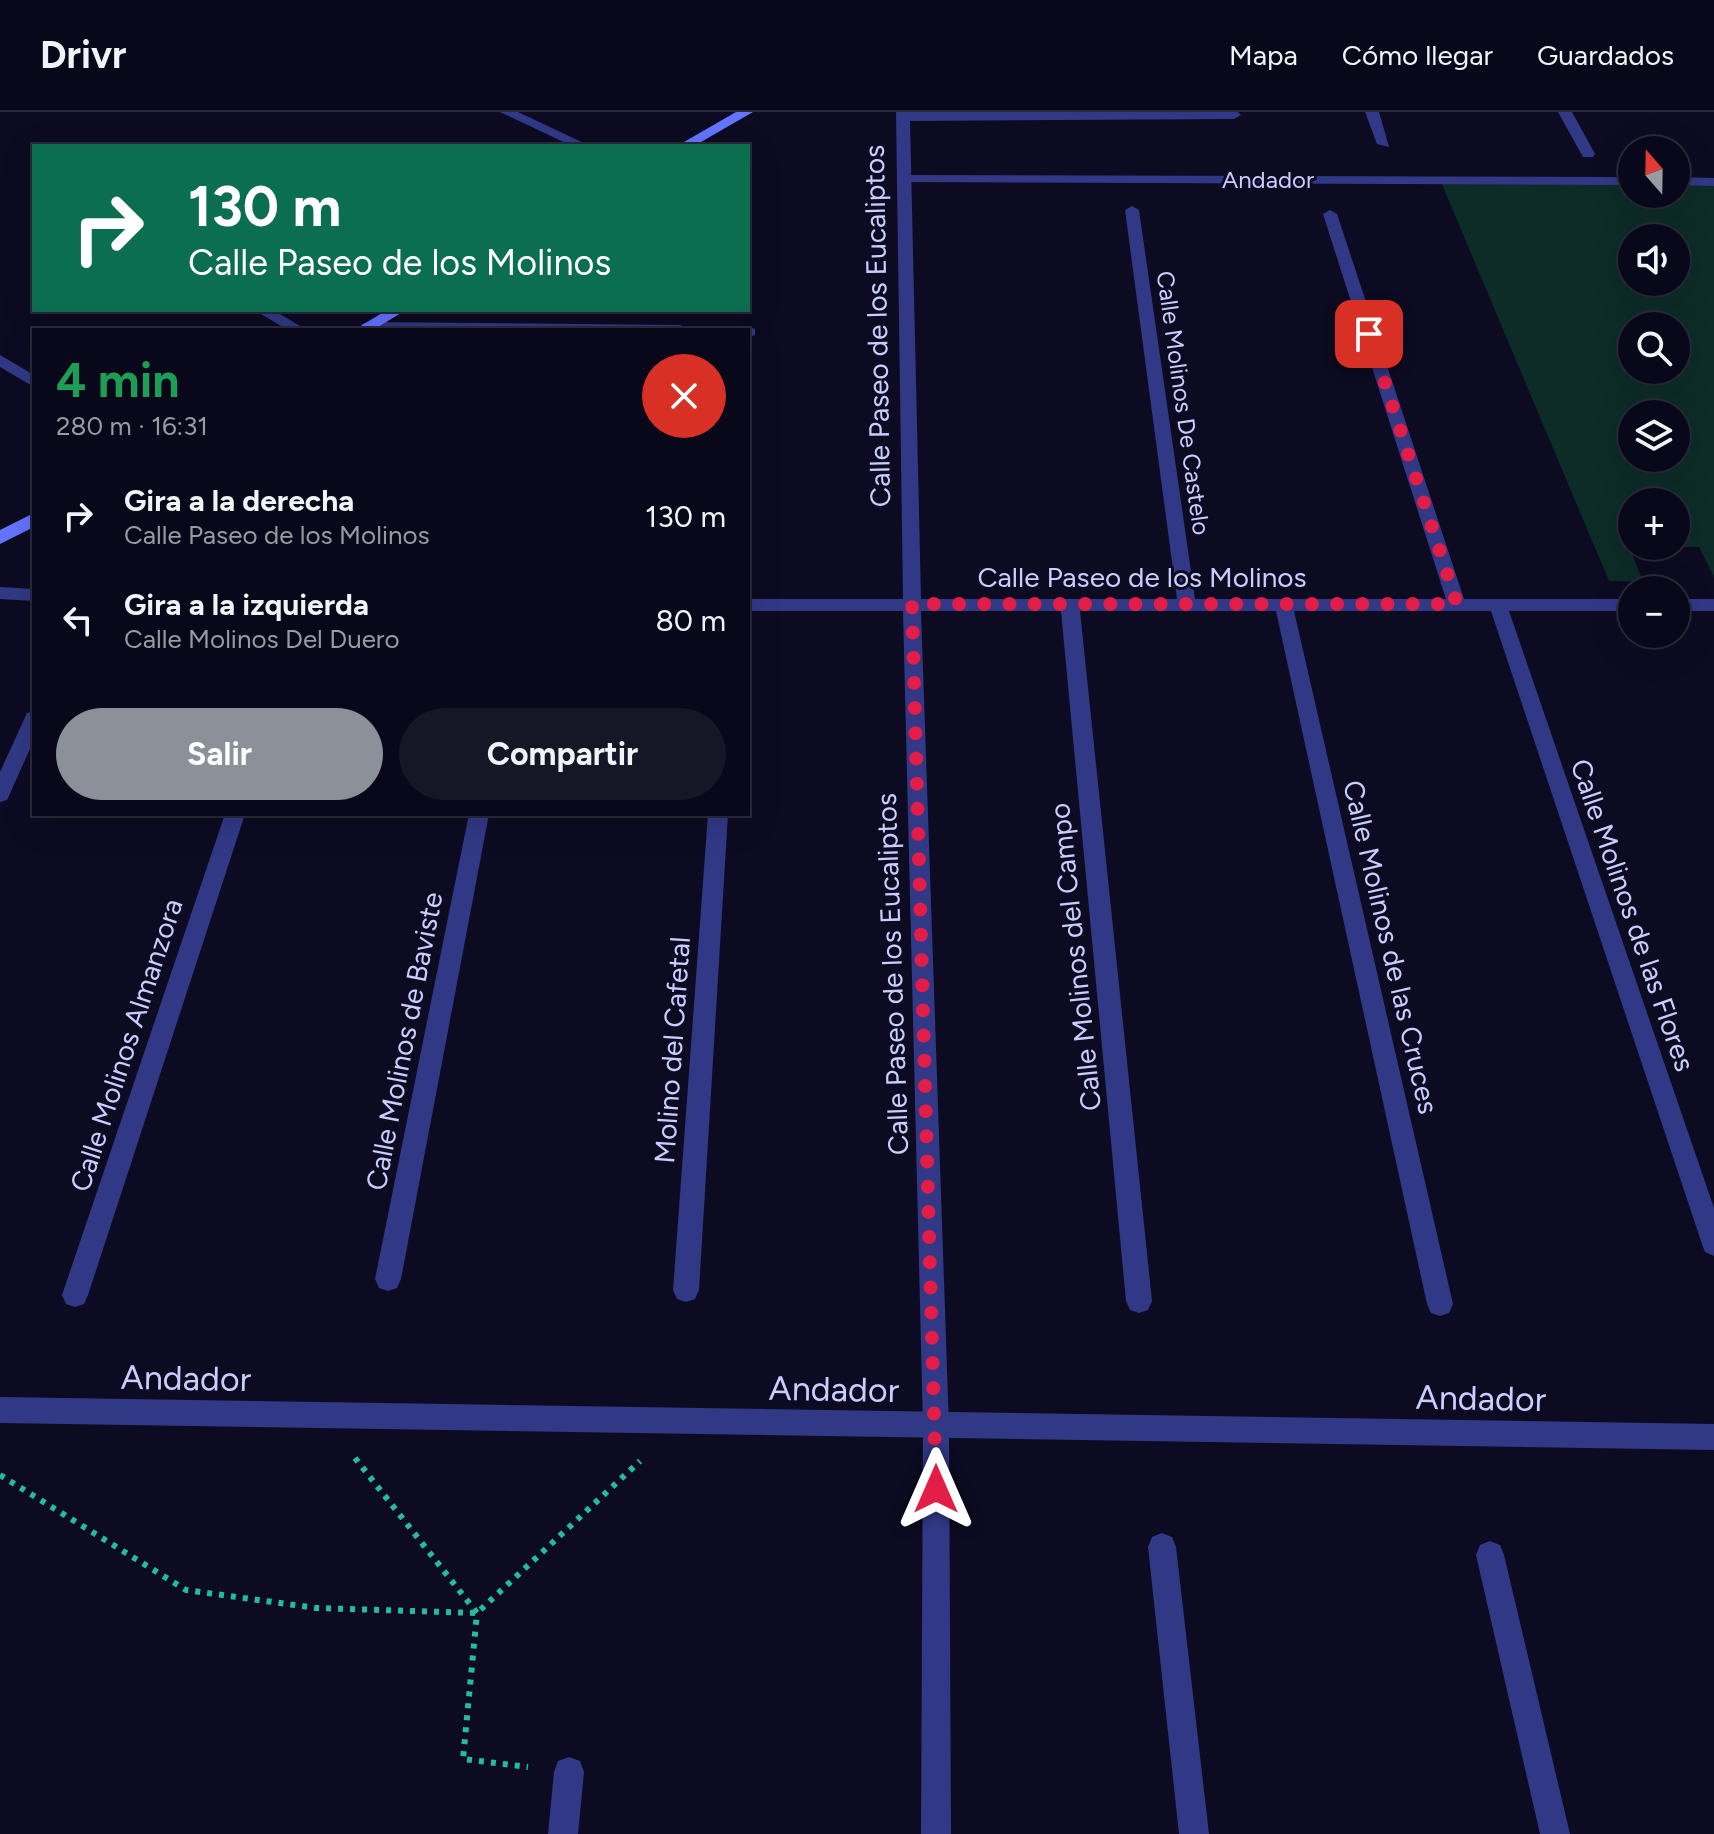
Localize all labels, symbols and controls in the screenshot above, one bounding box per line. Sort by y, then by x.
text: Drivr [40,32,127,78]
text: Mapa [1229,38,1298,72]
text: Cómo llegar [1342,38,1493,72]
text: Guardados [1537,38,1674,72]
north arrow [1618,136,1690,208]
map controls [1618,136,1690,648]
street label: Calle Paseo de los Eucaliptos [857,145,897,507]
street label: Andador [1222,165,1314,194]
text: 130 m [188,173,341,240]
icon: right [56,176,160,280]
button: sound [1618,224,1690,296]
text: Calle Paseo de los Molinos [188,241,611,284]
street label: Calle Molinos De Castelo [1151,269,1216,537]
pin [1335,300,1403,368]
icon: arrive [1347,312,1391,356]
button: search [1618,312,1690,384]
text: 4 min [56,351,180,409]
button: close [642,354,726,438]
button: layers [1618,400,1690,472]
text: 280 m · 16:31 [56,410,208,442]
text: Gira a la derecha [124,482,354,519]
button: + [1618,488,1690,560]
icon: right [56,494,100,538]
text: 130 m [645,498,726,535]
text: Calle Paseo de los Molinos [124,519,430,551]
street label: Calle Paseo de los Molinos [977,560,1307,594]
button: − [1618,576,1690,648]
text: Gira a la izquierda [124,586,369,623]
icon: left [56,598,100,642]
text: 80 m [655,602,726,639]
text: Calle Molinos Del Duero [124,623,400,655]
button: Salir [56,708,383,800]
button: Compartir [399,708,726,800]
street label: Calle Molinos de las Flores [1564,754,1702,1076]
street label: Calle Molinos de las Cruces [1336,777,1446,1117]
street label: Calle Paseo de los Eucaliptos [869,792,915,1156]
street label: Calle Molinos del Campo [1042,801,1108,1113]
street label: Calle Molinos de Baviste [358,889,450,1193]
street label: Calle Molinos Almanzora [63,894,189,1196]
street label: Molino del Cafetal [647,936,697,1164]
street label: Andador [120,1357,252,1400]
street label: Andador [768,1368,900,1411]
street label: Andador [1415,1377,1547,1420]
position arrow [894,1447,978,1531]

